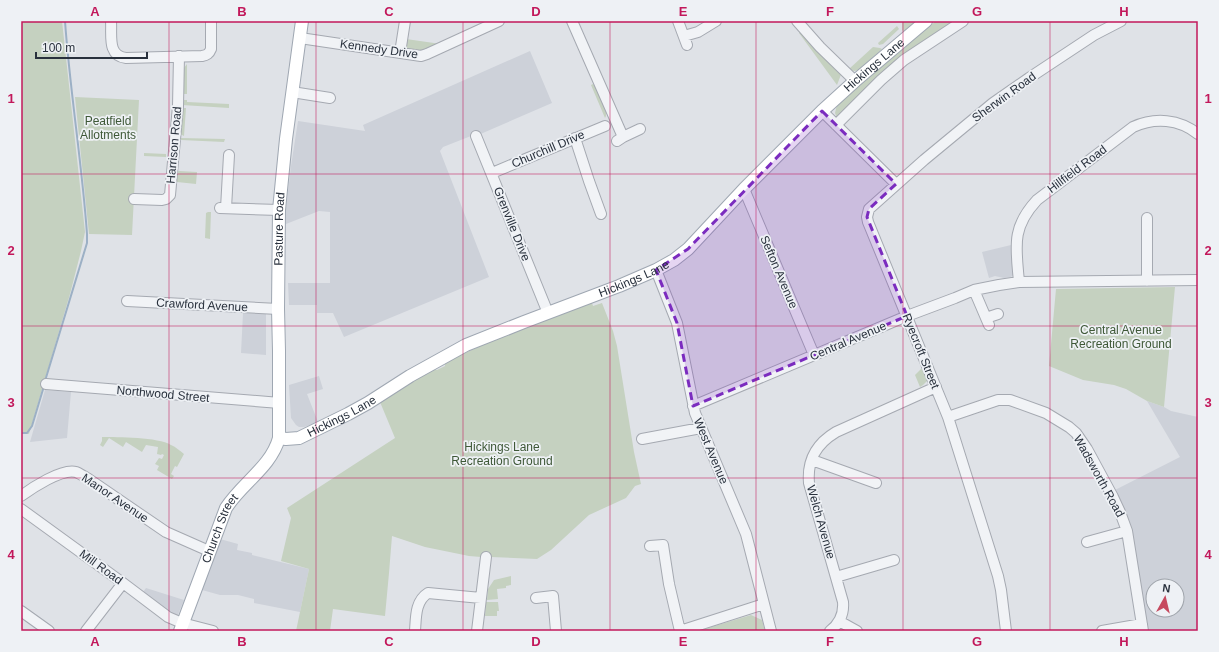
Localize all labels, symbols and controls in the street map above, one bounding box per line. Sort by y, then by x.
text: A [90,4,100,19]
text: B [237,4,247,19]
text: C [384,4,394,19]
text: D [531,4,541,19]
text: E [679,4,688,19]
text: F [826,4,834,19]
text: G [972,4,982,19]
text: H [1119,4,1129,19]
scale bar [36,34,147,60]
street label: Hickings Lane [841,35,908,95]
street label: Kennedy Drive [339,37,419,61]
text: 100 m [42,41,75,55]
street label: Sherwin Road [969,69,1039,125]
text: 1 [7,91,15,106]
text: 1 [1204,91,1212,106]
street label: Harrison Road [164,106,184,184]
park label: Peatfield Allotments [80,114,136,142]
street label: Churchill Drive [509,127,587,171]
street label: Hillfield Road [1045,142,1109,196]
street label: Grenville Drive [491,185,533,263]
street label: Pasture Road [271,192,288,266]
street label: Sefton Avenue [757,233,801,311]
text: 2 [7,243,15,258]
text: 2 [1204,243,1212,258]
street label: Hickings Lane [597,257,672,300]
street label: Crawford Avenue [156,296,249,314]
street label: Ryecroft Street [900,311,943,391]
street label: Central Avenue [808,318,889,363]
park label: Central Avenue Recreation Ground [1070,323,1172,351]
street label: Northwood Street [116,383,211,405]
street label: Hickings Lane [305,392,379,440]
text: 3 [7,395,15,410]
text: 3 [1204,395,1212,410]
street label: West Avenue [691,416,731,486]
street label: Wadsworth Road [1071,433,1127,519]
park label: Hickings Lane Recreation Ground [451,440,553,468]
street label: Manor Avenue [79,471,151,526]
street label: Welch Avenue [804,483,838,561]
street label: Church Street [199,490,241,565]
text: 4 [7,547,15,562]
street label: Mill Road [77,547,125,587]
text: 4 [1204,547,1212,562]
north arrow [1145,578,1185,618]
text: N [1162,582,1171,595]
text: A [90,634,100,649]
text: B [237,634,247,649]
text: C [384,634,394,649]
text: D [531,634,541,649]
text: E [679,634,688,649]
text: F [826,634,834,649]
text: G [972,634,982,649]
text: H [1119,634,1129,649]

